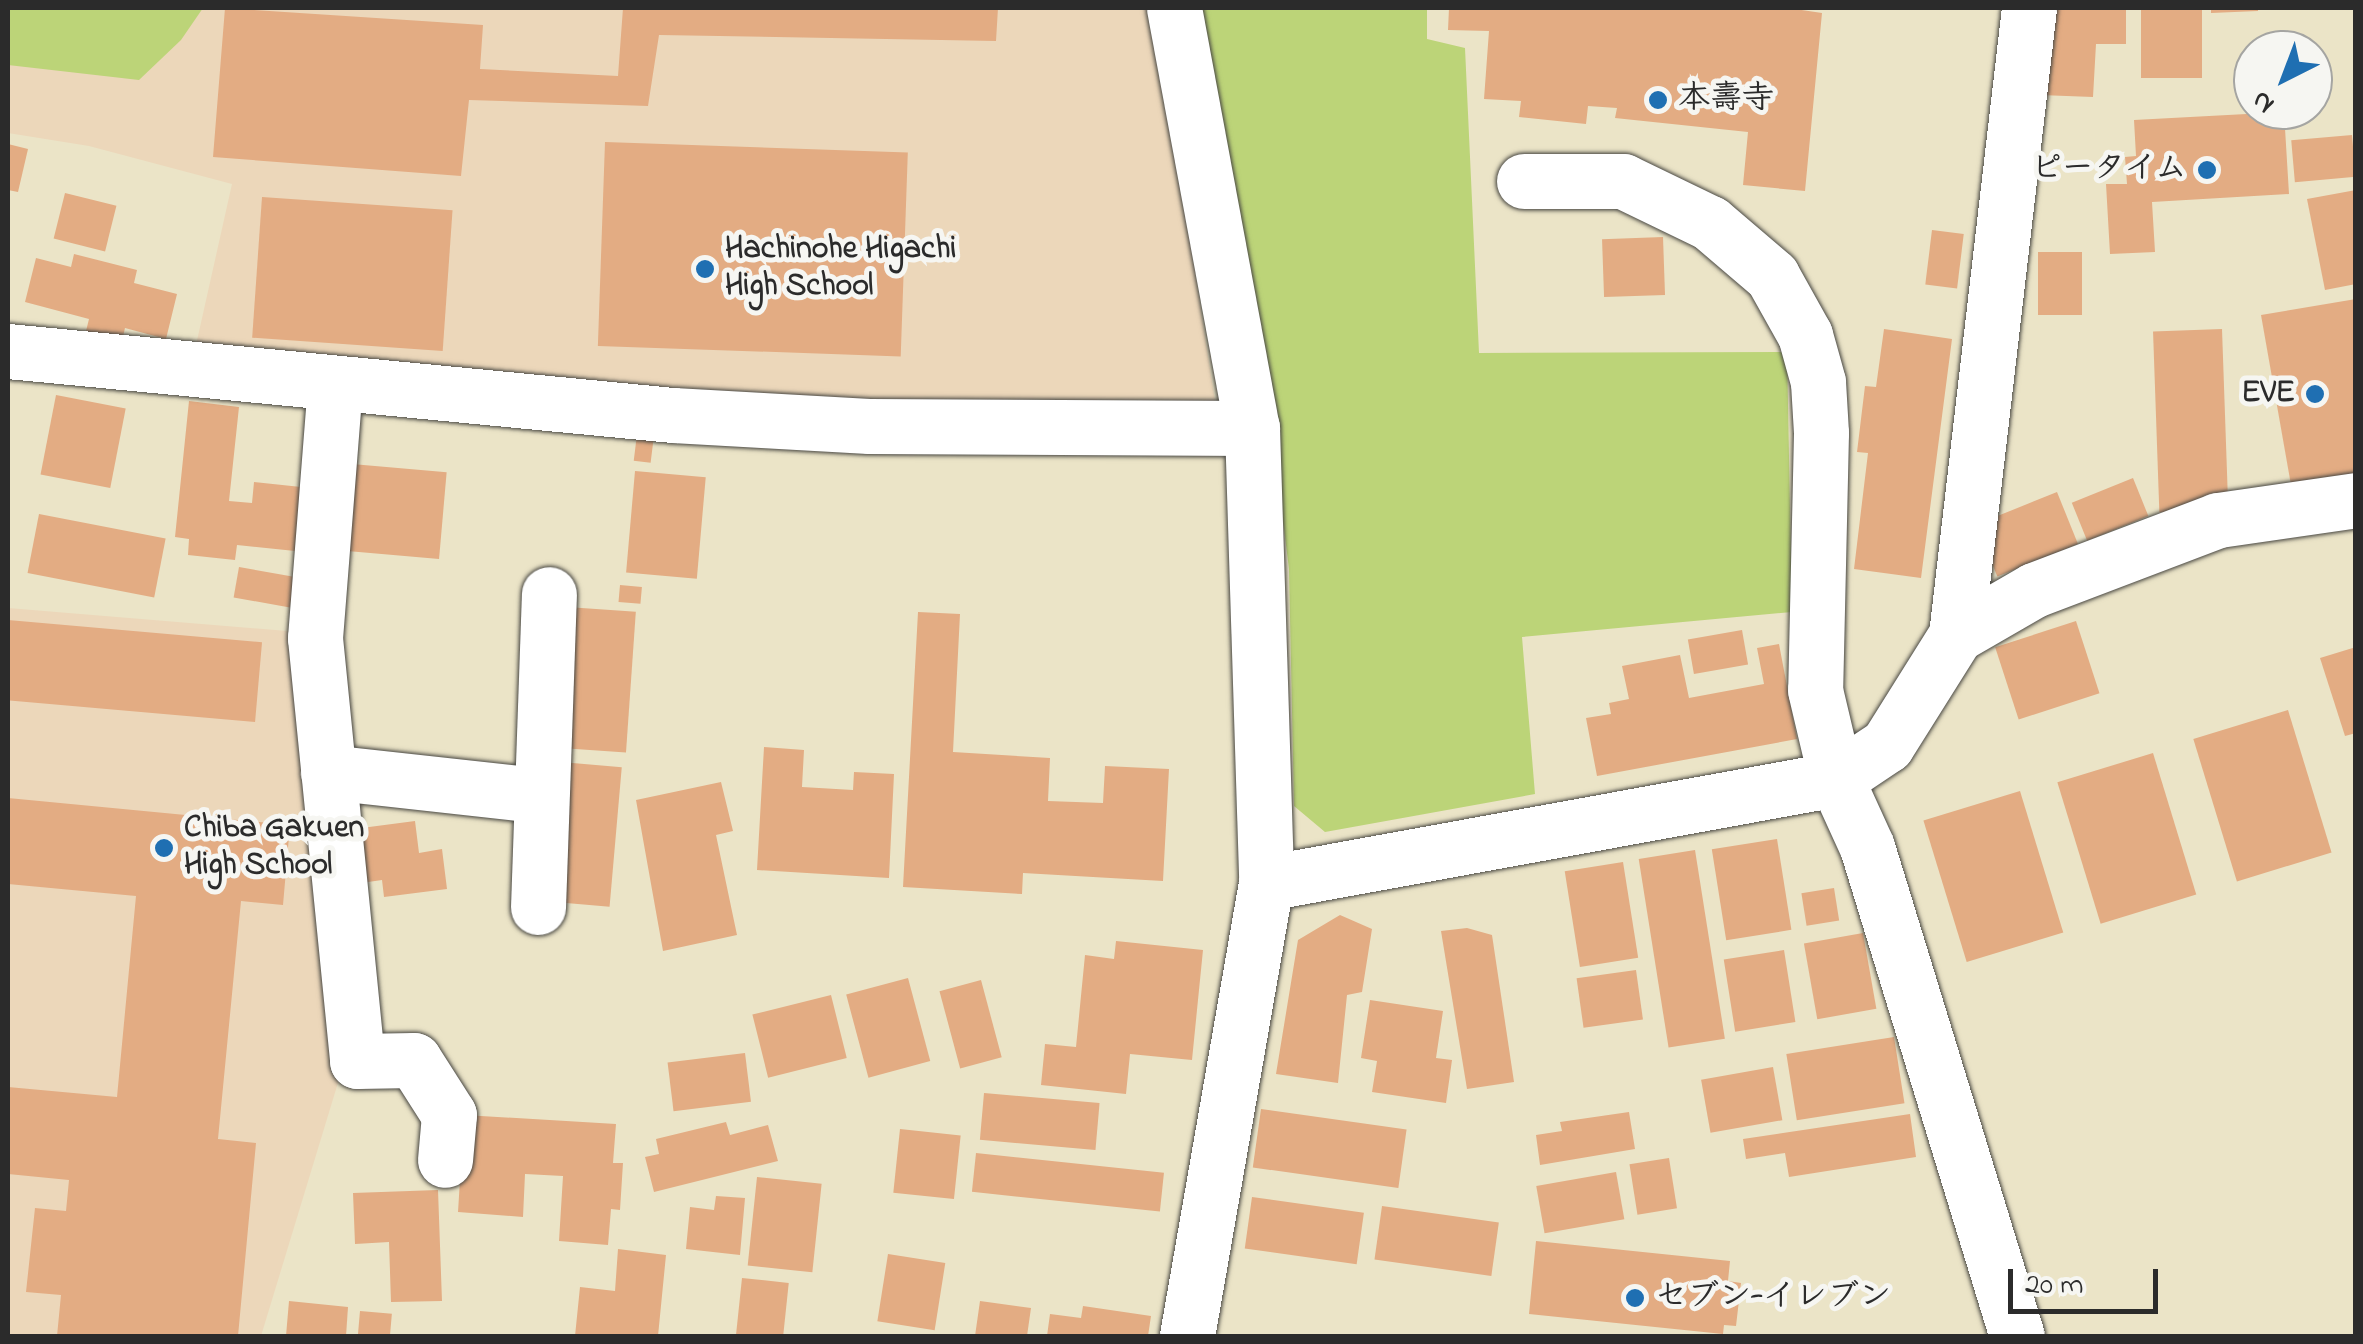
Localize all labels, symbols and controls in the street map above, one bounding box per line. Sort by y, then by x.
north arrow [2233,30,2333,130]
text: N [2243,80,2285,123]
place label: 本壽寺 [1678,81,1774,119]
marker: 本壽寺 [1647,89,1669,111]
place label: ピータイム [2028,151,2187,189]
marker: ピータイム [2196,159,2218,181]
place label: Hachinohe Higachi High School [725,232,956,307]
marker: Hachinohe Higachi High School [694,258,716,280]
place label: EVE [2241,375,2295,413]
marker: EVE [2304,383,2326,405]
place label: Chiba Gakuen High School [184,811,364,886]
marker: Chiba Gakuen High School [153,837,175,859]
scale bar [2013,1249,2163,1311]
text: 20 m [2025,1264,2084,1308]
place label: セブン-イレブン [1655,1279,1891,1317]
marker: セブン-イレブン [1624,1287,1646,1309]

